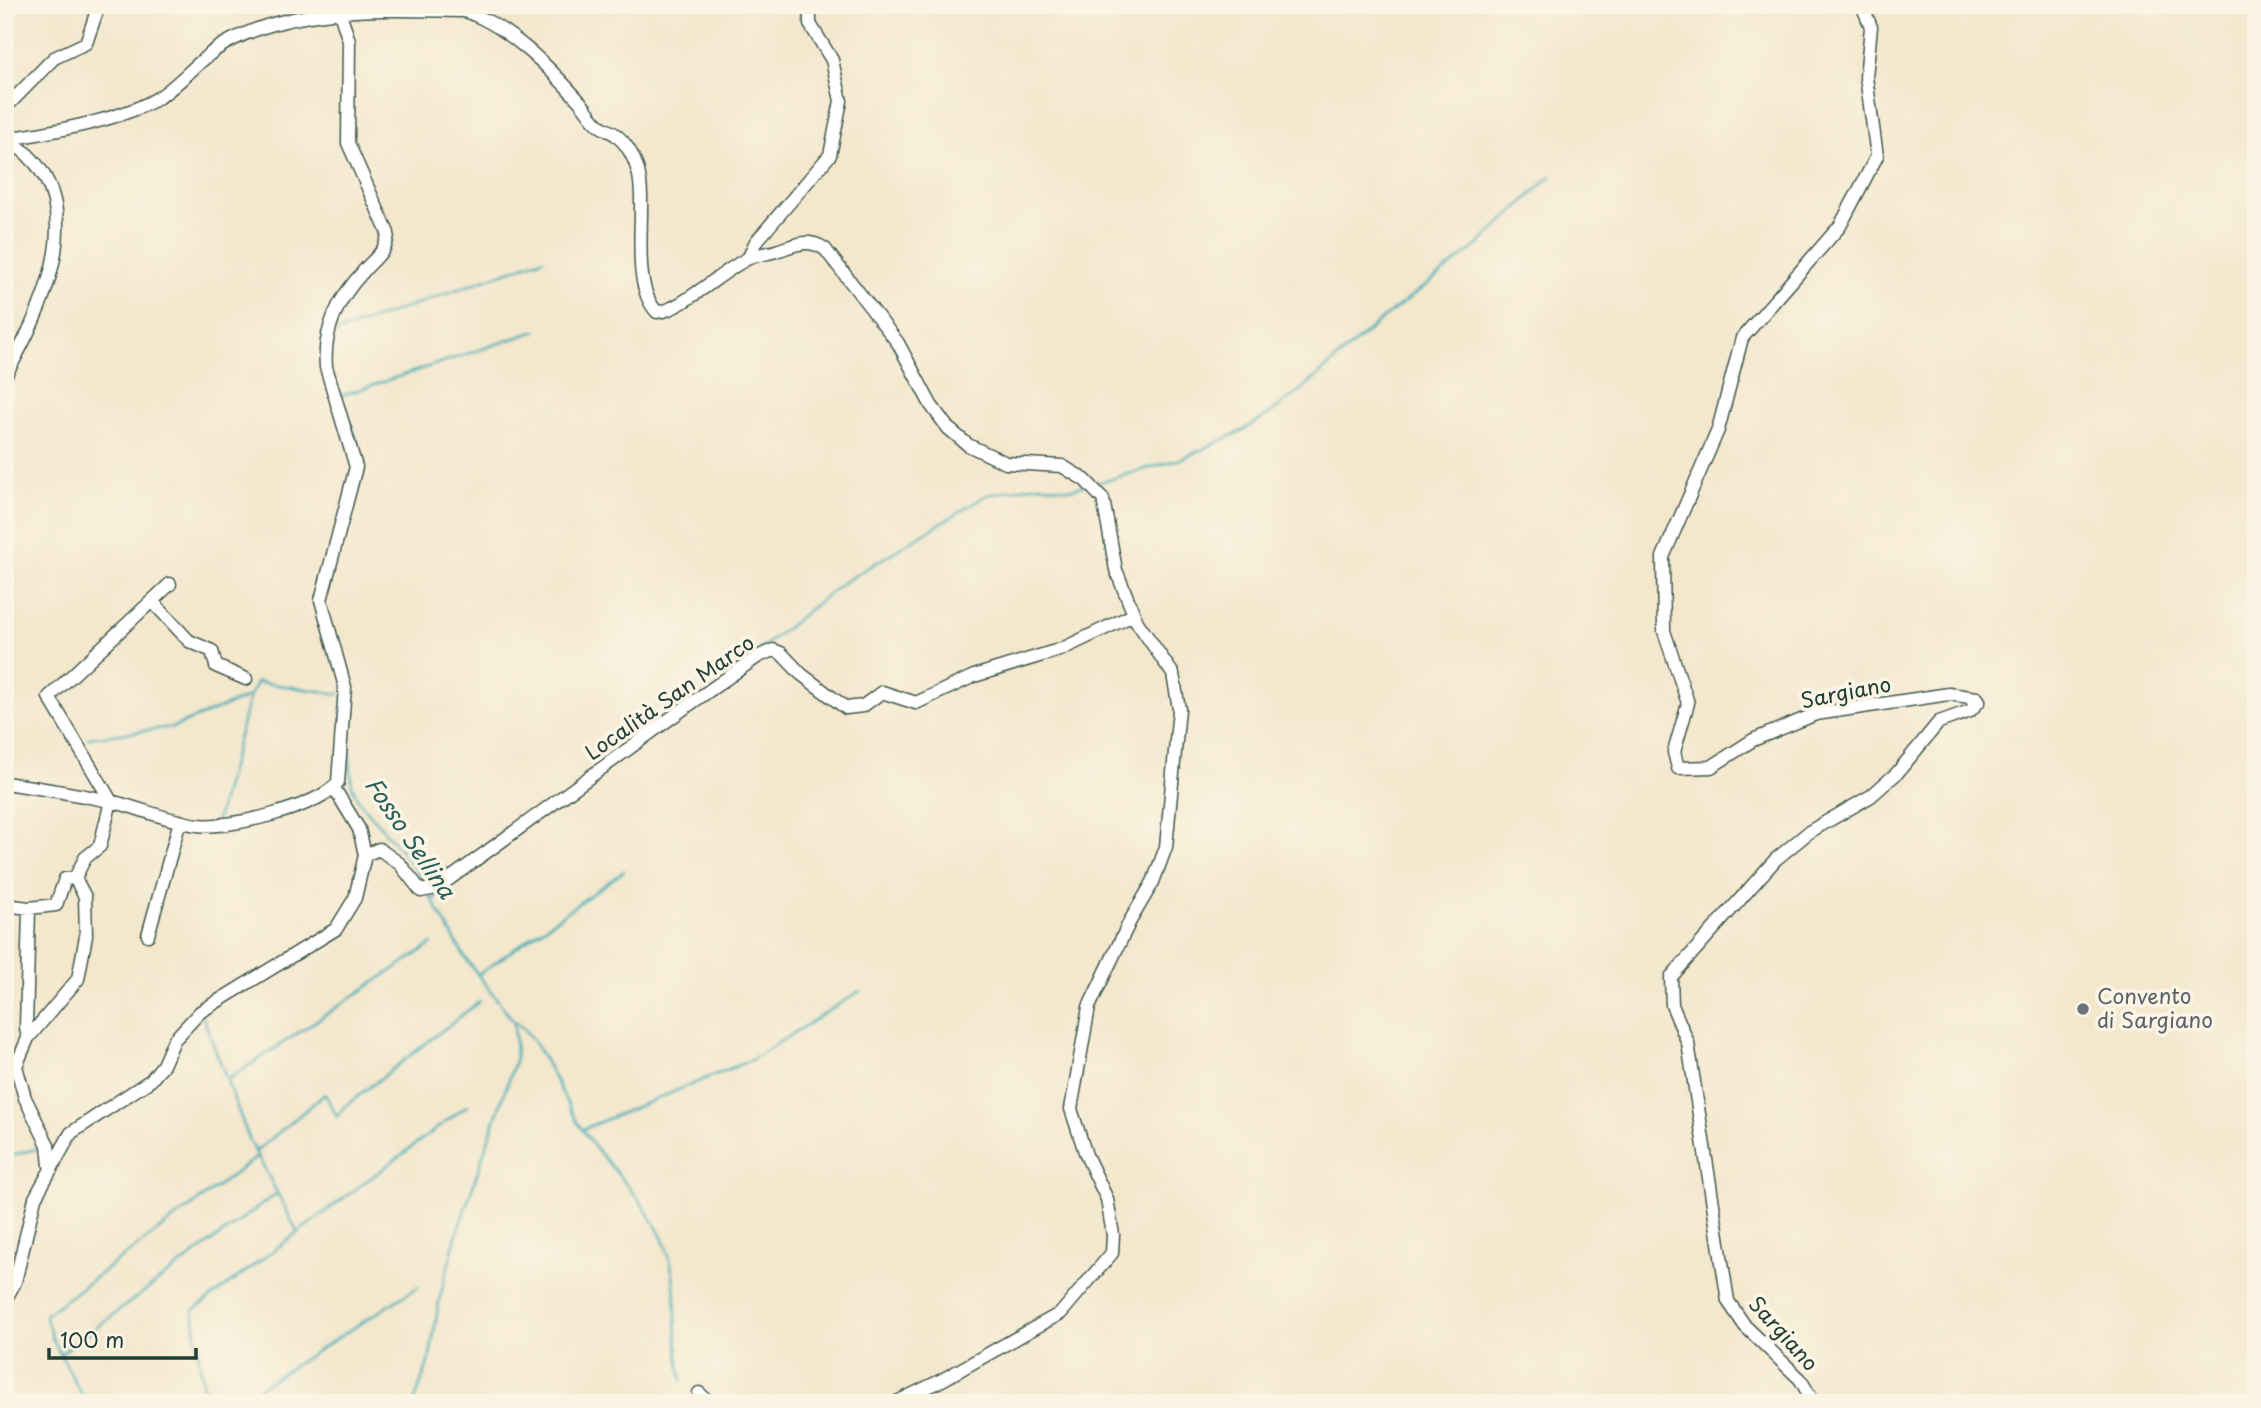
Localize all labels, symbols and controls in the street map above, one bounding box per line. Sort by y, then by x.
street label: Località San Marco [578,626,760,767]
street label: Sargiano [1798,667,1894,715]
water label: Fosso Sellina [358,769,465,906]
place label: Convento di Sargiano [2097,979,2213,1035]
marker: Convento di Sargiano [2075,1001,2091,1017]
street label: Sargiano [1742,1288,1827,1377]
scale bar [49,1317,196,1361]
text: 100 m [60,1323,124,1355]

